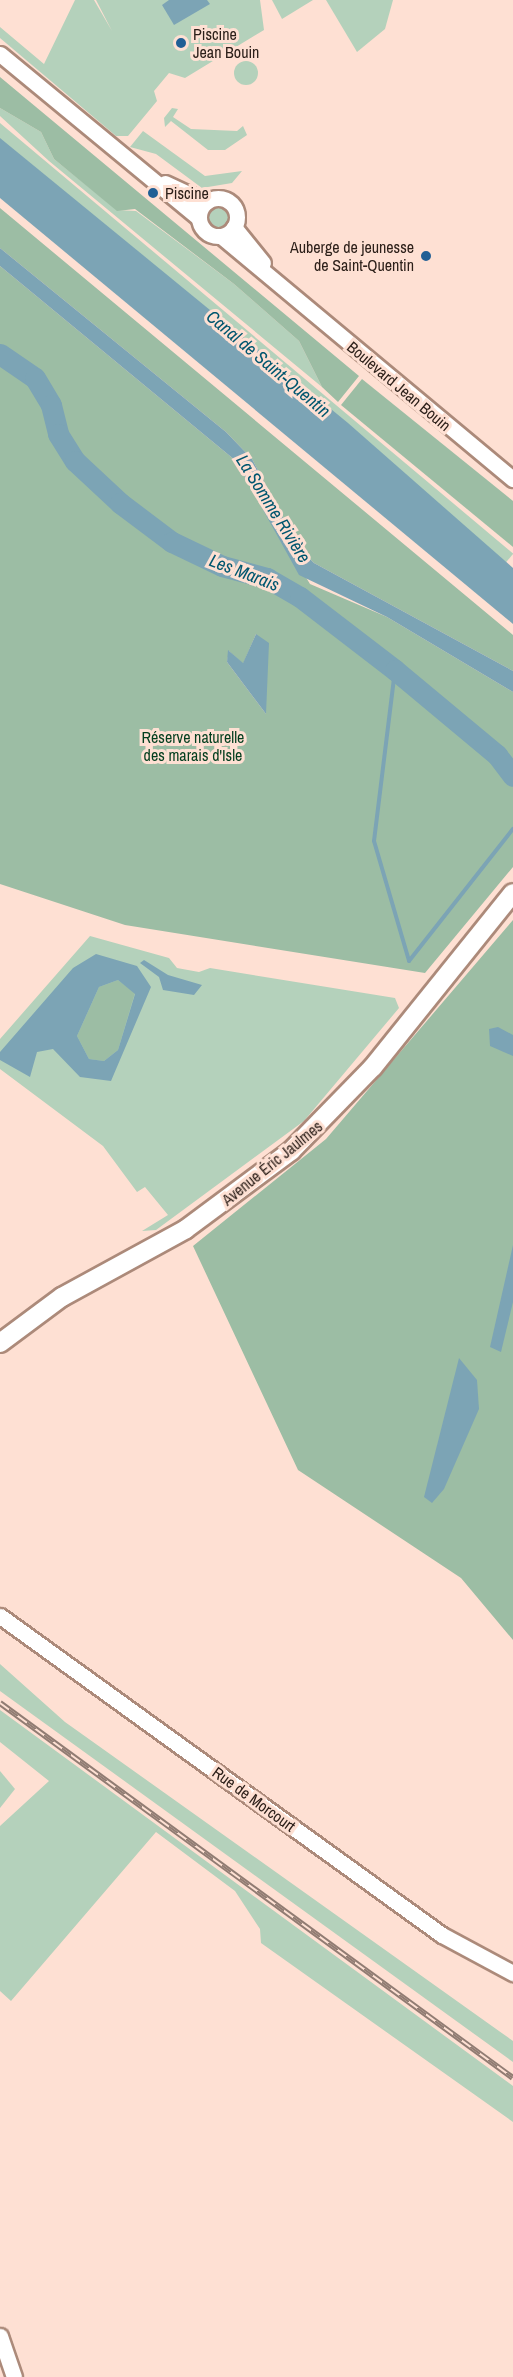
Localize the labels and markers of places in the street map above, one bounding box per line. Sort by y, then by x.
place label: Piscine Jean Bouin [193,24,259,62]
marker: Piscine Jean Bouin [174,36,188,50]
place label: Piscine [165,183,209,203]
marker: Piscine [146,186,160,200]
place label: Auberge de jeunesse de Saint-Quentin [290,237,414,275]
marker: Auberge de jeunesse de Saint-Quentin [419,249,433,263]

